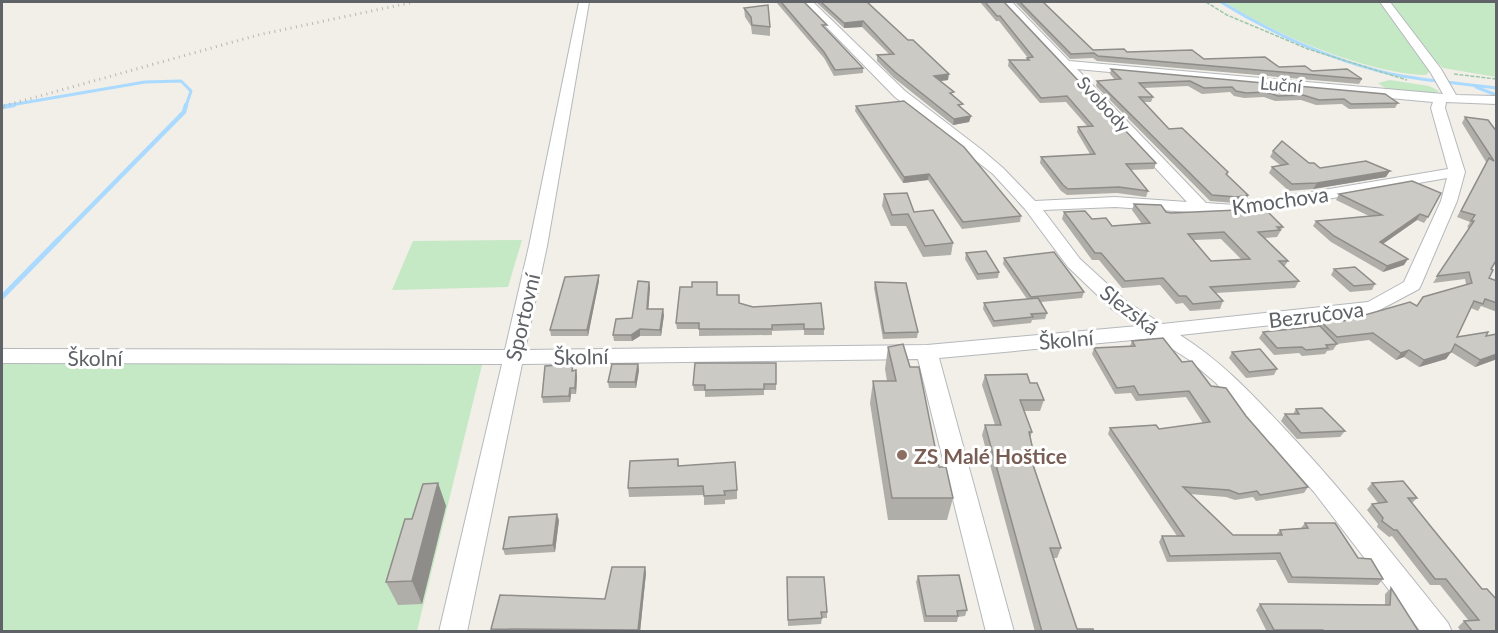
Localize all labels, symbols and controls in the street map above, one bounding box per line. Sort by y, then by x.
street label: Luční [1259,71,1303,97]
street label: Svobody [1073,72,1136,137]
street label: Kmochova [1230,181,1330,219]
street label: Sportovní [500,270,544,363]
street label: Slezská [1096,279,1164,339]
street label: Bezručova [1267,296,1365,332]
street label: Školní [1038,324,1095,354]
street label: Školní [553,343,610,369]
street label: Školní [68,345,123,370]
place label: ZS Malé Hoštice [914,443,1067,468]
marker: ZS Malé Hoštice [895,448,909,462]

